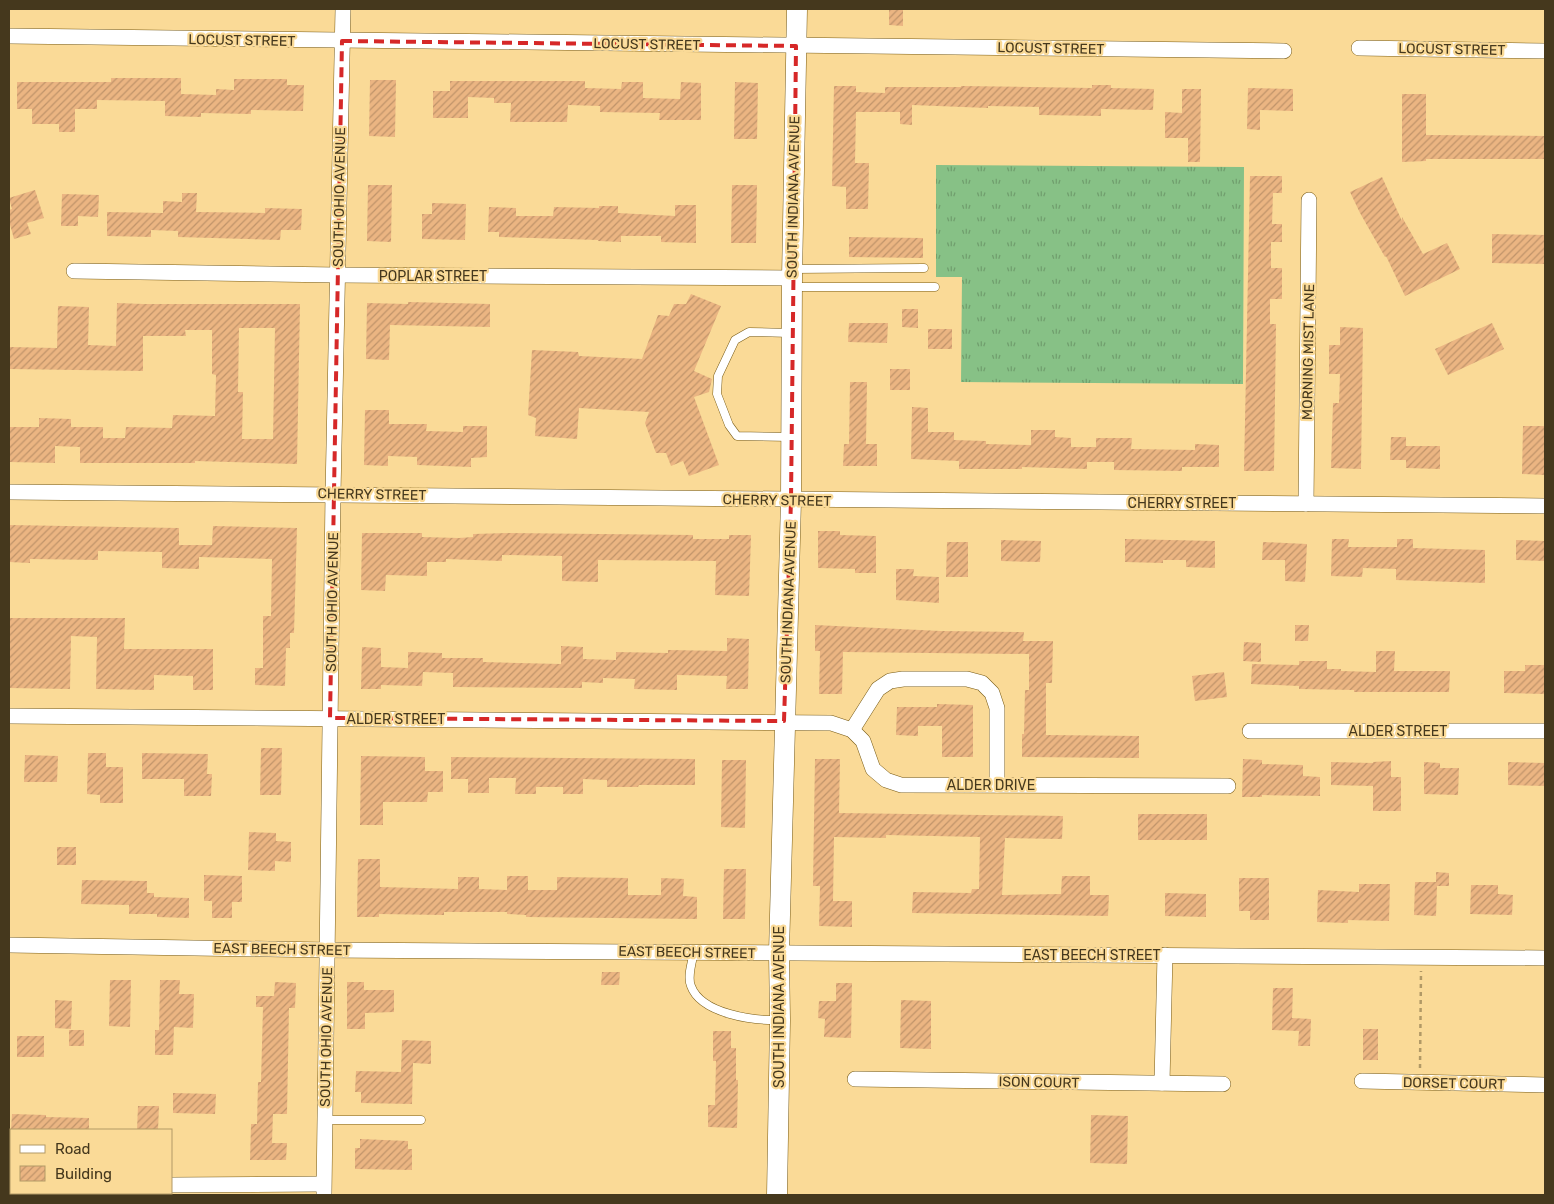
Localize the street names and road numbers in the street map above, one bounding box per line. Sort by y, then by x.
street label: LOCUST STREET [188,31,296,50]
street label: LOCUST STREET [593,35,701,54]
street label: LOCUST STREET [997,39,1105,58]
street label: LOCUST STREET [1398,40,1506,59]
street label: SOUTH INDIANA AVENUE [784,116,803,278]
street label: SOUTH OHIO AVENUE [330,127,349,267]
street label: POPLAR STREET [379,268,487,285]
street label: MORNING MIST LANE [1299,284,1318,420]
street label: CHERRY STREET [317,485,427,504]
street label: CHERRY STREET [722,491,832,510]
street label: CHERRY STREET [1128,495,1236,512]
street label: SOUTH INDIANA AVENUE [777,521,800,683]
street label: SOUTH OHIO AVENUE [323,532,342,672]
street label: ALDER STREET [347,711,445,728]
street label: ALDER STREET [1349,723,1447,740]
street label: ALDER DRIVE [947,777,1035,794]
street label: SOUTH INDIANA AVENUE [771,926,788,1088]
street label: EAST BEECH STREET [213,940,351,959]
street label: EAST BEECH STREET [618,943,756,962]
street label: EAST BEECH STREET [1023,947,1161,964]
street label: SOUTH OHIO AVENUE [317,967,336,1107]
street label: ISON COURT [998,1073,1080,1092]
street label: DORSET COURT [1403,1074,1505,1093]

